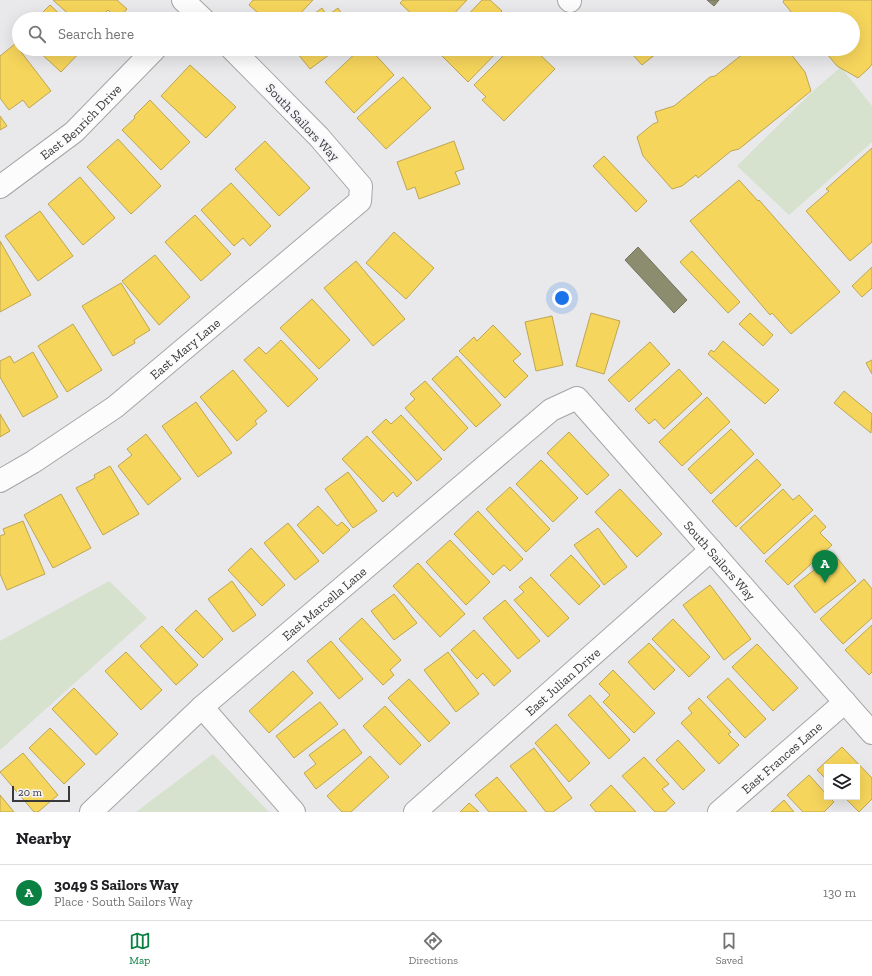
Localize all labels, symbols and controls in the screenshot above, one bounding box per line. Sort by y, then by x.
search box [12,12,860,56]
icon: search [26,23,48,45]
text: Search here [58,25,134,43]
street label: South Sailors Way [263,80,343,165]
street label: East Benrich Drive [37,81,125,163]
your location [552,288,572,308]
street label: East Mary Lane [147,315,223,382]
street label: South Sailors Way [681,518,759,604]
pin: A [812,550,838,583]
street label: East Marcella Lane [279,564,369,644]
street label: East Julian Drive [522,645,603,719]
street label: East Frances Lane [739,719,825,797]
map controls [824,764,860,800]
button: layers [824,764,860,800]
scale bar [12,784,70,803]
text: 20 m [18,786,42,799]
text: Nearby [16,828,71,848]
text: 3049 S Sailors Way [54,876,179,894]
text: A [25,885,33,900]
text: 130 m [823,885,856,900]
text: Place · South Sailors Way [54,894,193,909]
tab: Map [129,930,151,967]
tab: Directions [408,930,458,967]
tab: Saved [716,930,743,967]

